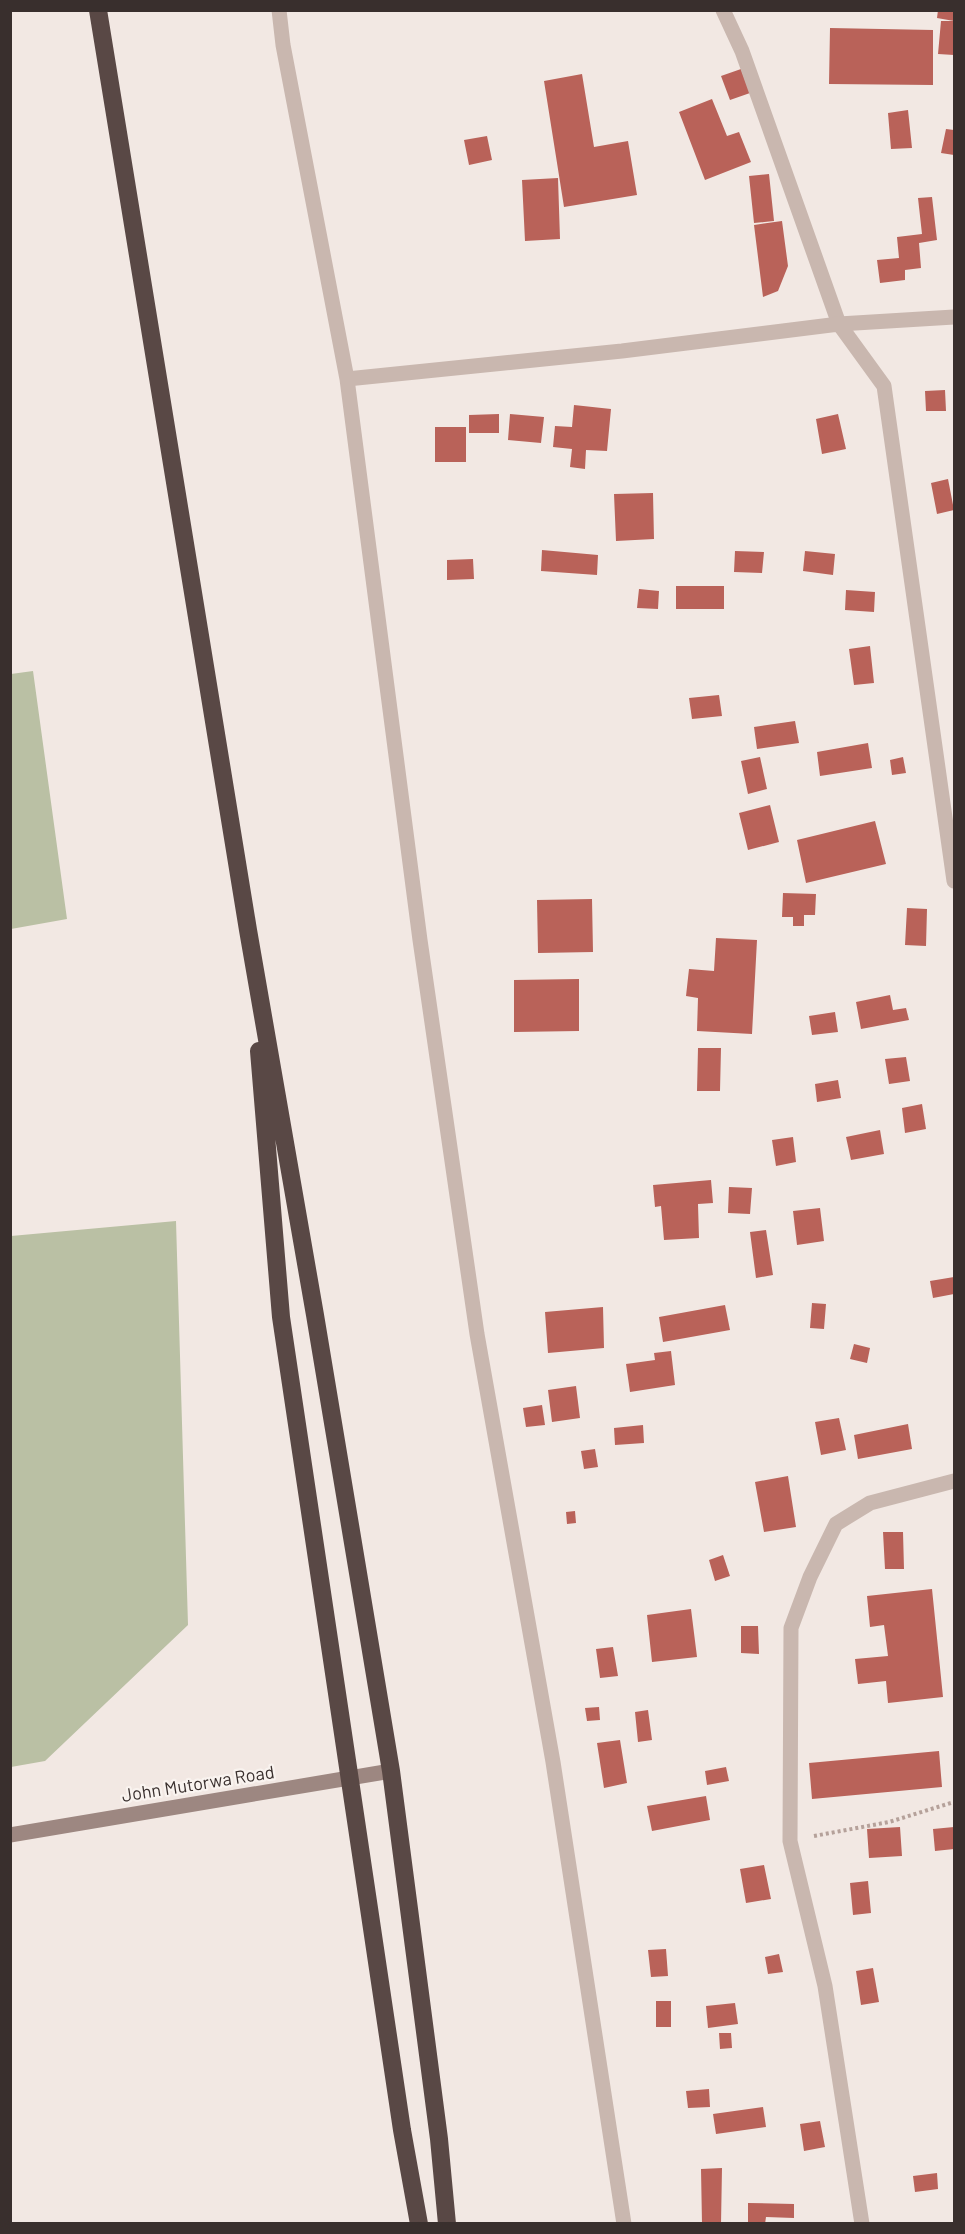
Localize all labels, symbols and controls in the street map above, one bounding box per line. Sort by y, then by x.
street label: John Mutorwa Road [120,1760,276,1806]

